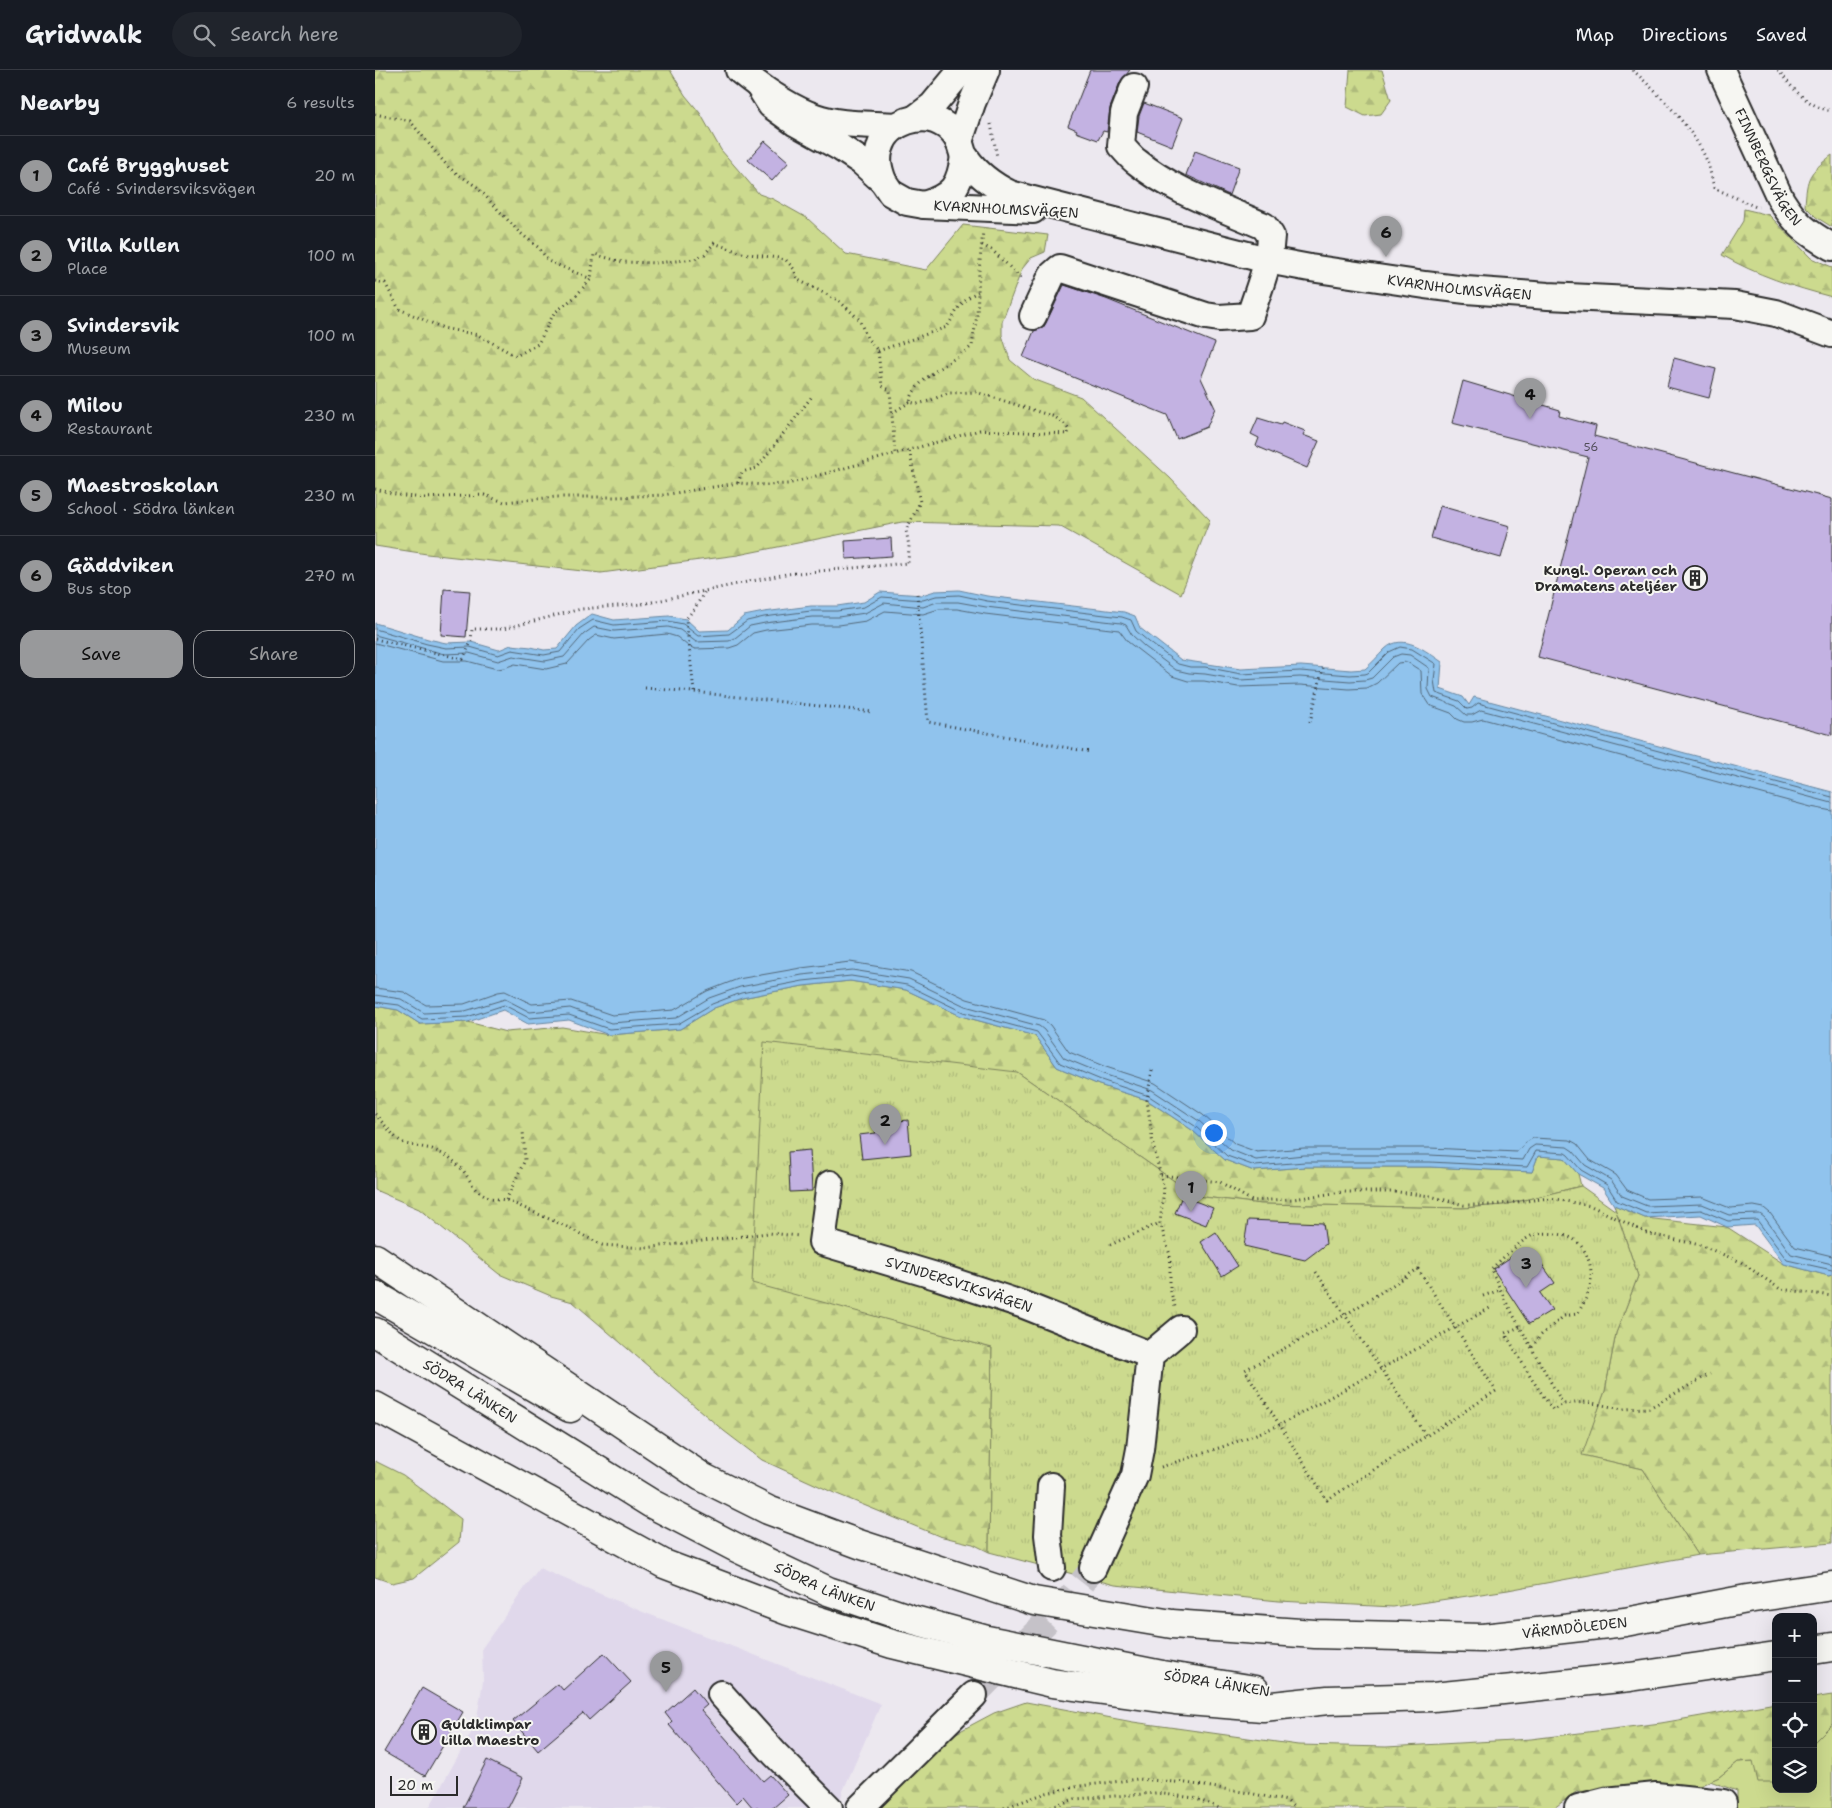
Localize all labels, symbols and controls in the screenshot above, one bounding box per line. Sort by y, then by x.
search box [172,12,522,57]
text: Gridwalk [25,19,142,51]
icon: search [190,21,218,49]
text: Search here [230,22,339,47]
text: Map [1576,23,1614,47]
text: Directions [1642,23,1728,47]
text: Saved [1756,23,1807,47]
text: Nearby [20,89,100,117]
text: 6 results [286,92,355,113]
street label: FINNBERGSVÄGEN [1731,105,1806,230]
text: Café Brygghuset [67,153,229,178]
text: 1 [32,165,40,186]
text: 20 m [314,165,355,186]
text: Café · Svindersviksvägen [67,178,256,199]
street label: KVARNHOLMSVÄGEN [933,196,1079,222]
pin: 6 [1370,216,1402,257]
text: Villa Kullen [67,233,180,258]
text: 2 [30,245,42,266]
text: 100 m [307,245,355,266]
text: Place [67,258,108,279]
street label: KVARNHOLMSVÄGEN [1386,270,1532,304]
text: Svindersvik [67,313,180,338]
text: 3 [30,325,42,346]
text: 100 m [307,325,355,346]
text: Museum [67,338,131,359]
pin: 4 [1514,378,1546,419]
text: Milou [67,393,123,418]
text: 4 [30,405,42,426]
text: 230 m [303,405,355,426]
text: Restaurant [67,418,153,439]
house number: 56 [1584,440,1598,455]
text: Maestroskolan [67,473,219,498]
text: 5 [31,485,41,506]
text: 230 m [303,485,355,506]
text: School · Södra länken [67,498,235,519]
text: Gäddviken [67,553,174,578]
place label: Kungl. Operan och Dramatens ateljéer [1535,561,1677,595]
text: 6 [30,565,42,586]
text: 270 m [304,565,355,586]
building icon: Kungl. Operan och Dramatens ateljéer [1682,565,1708,591]
text: Bus stop [67,578,132,599]
button: Save [20,630,183,678]
button: Share [193,630,355,678]
pin: 2 [869,1104,901,1145]
your location [1201,1120,1227,1146]
pin: 1 [1175,1171,1207,1212]
pin: 3 [1510,1247,1542,1288]
street label: SVINDERSVIKSVÄGEN [883,1252,1035,1316]
street label: SÖDRA LÄNKEN [420,1355,520,1427]
street label: SÖDRA LÄNKEN [772,1558,878,1615]
street label: VÄRMDÖLEDEN [1521,1613,1628,1643]
map controls [1772,1613,1817,1793]
button: + [1772,1613,1817,1658]
pin: 5 [650,1651,682,1692]
button: − [1772,1658,1817,1703]
street label: SÖDRA LÄNKEN [1163,1666,1271,1700]
button: locate [1772,1703,1817,1748]
place label: Guldklimpar Lilla Maestro [441,1715,539,1749]
building icon: Guldklimpar Lilla Maestro [411,1719,437,1745]
button: layers [1772,1748,1817,1793]
scale bar [390,1773,457,1796]
text: 20 m [397,1776,433,1794]

